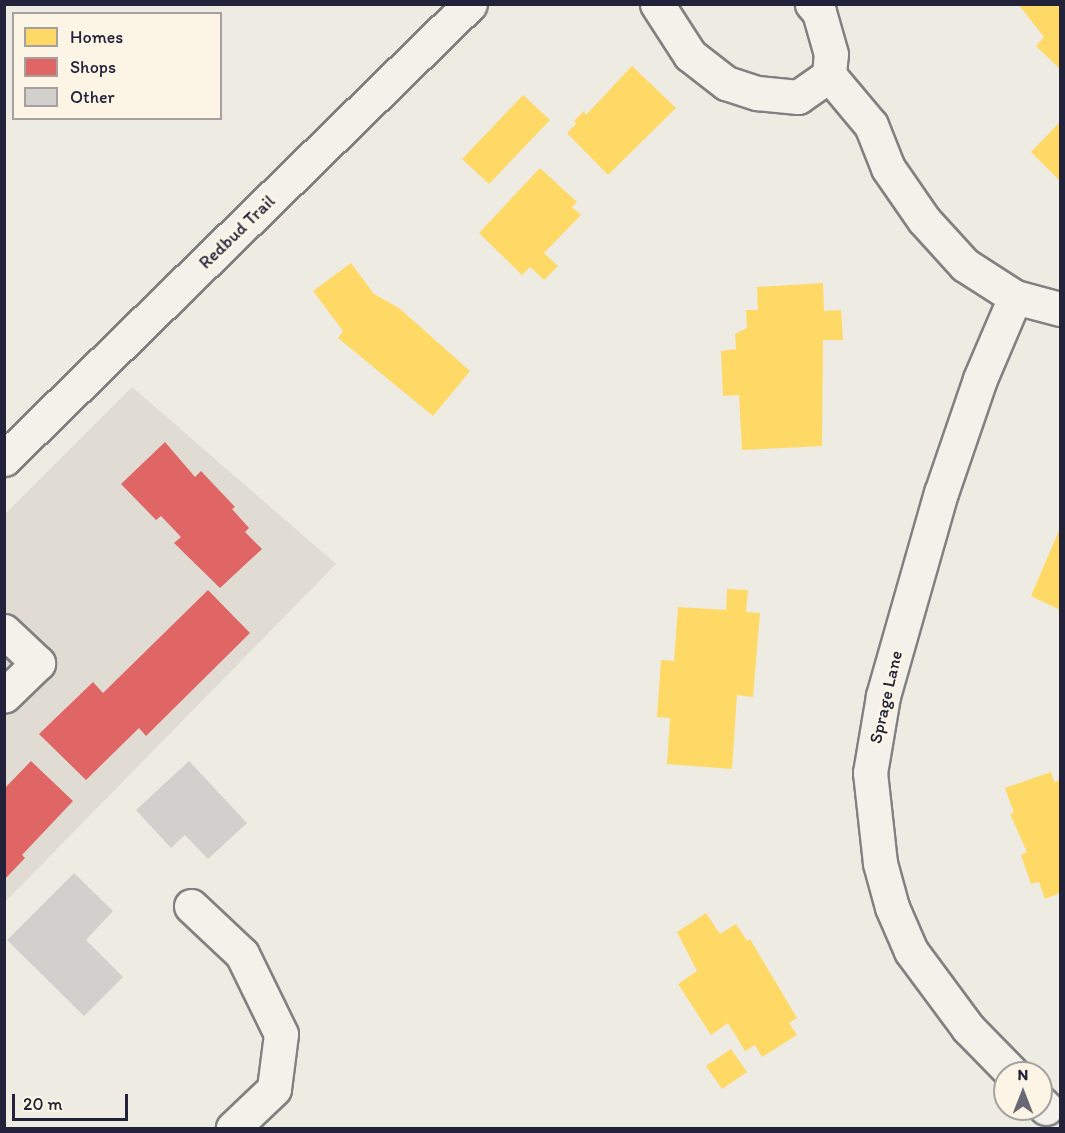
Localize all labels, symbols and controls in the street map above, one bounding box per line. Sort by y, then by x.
legend [12,12,222,120]
text: Homes [70,26,123,48]
text: Shops [70,56,116,78]
text: Other [70,86,115,108]
street label: Redbud Trail [194,190,280,274]
street label: Sprage Lane [865,648,907,746]
north arrow [993,1061,1053,1121]
text: N [1018,1065,1028,1084]
scale bar [15,1082,130,1120]
text: 20 m [23,1093,63,1115]

